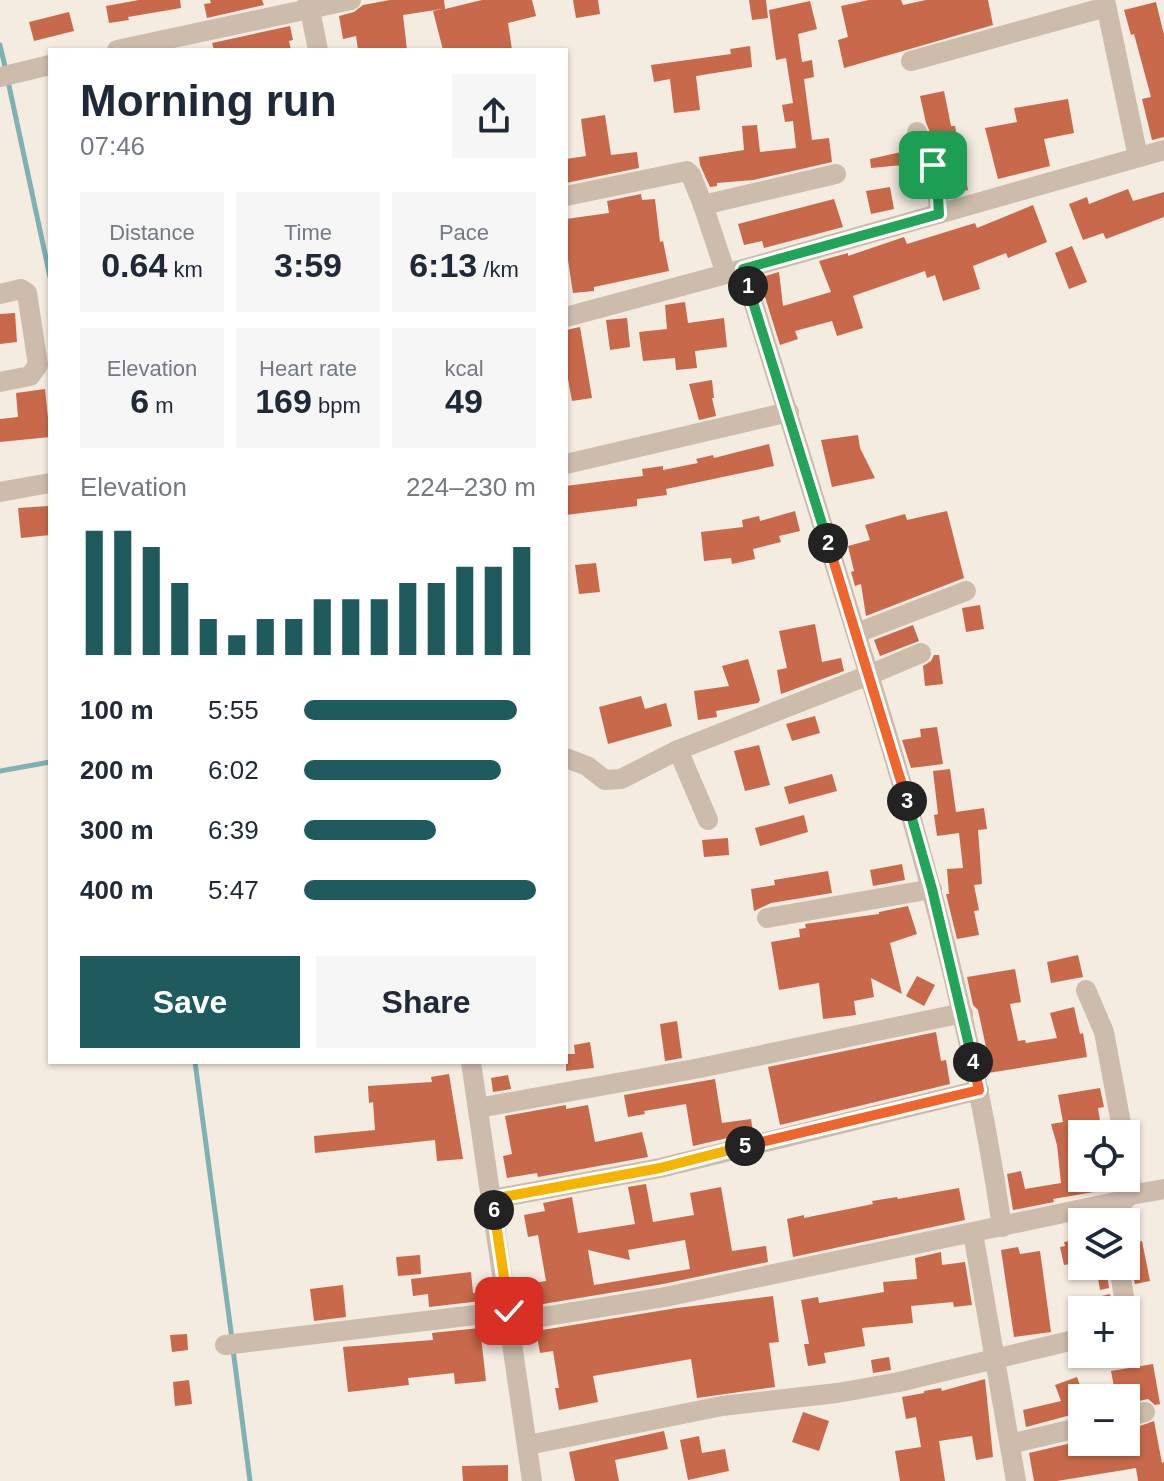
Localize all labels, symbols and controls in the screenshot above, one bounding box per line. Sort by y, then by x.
button: share [452,74,536,158]
text: Morning run [80,76,337,125]
text: 07:46 [80,131,145,161]
pin [899,131,967,199]
icon: arrive [911,143,955,187]
text: Distance [109,220,195,245]
text: Time [284,220,332,245]
text: Pace [439,220,489,245]
text: 0.64 [101,246,167,284]
text: 3:59 [274,246,342,284]
text: 6:13 [409,246,477,284]
text: km [167,257,203,282]
text: /km [477,257,519,282]
pin: 1 [728,266,768,306]
text: 1 [742,273,754,298]
text: Elevation [107,356,197,381]
text: Heart rate [259,356,357,381]
text: kcal [444,356,484,381]
text: 6 [130,382,149,420]
text: 169 [255,382,312,420]
text: 49 [445,382,483,420]
text: m [149,393,174,418]
text: bpm [312,393,361,418]
text: Elevation [80,472,187,502]
text: 224–230 m [406,472,536,502]
pin: 2 [808,523,848,563]
text: 2 [822,530,834,555]
text: 100 m [80,695,154,725]
text: 5:55 [208,695,259,725]
text: 200 m [80,755,154,785]
text: 6:02 [208,755,259,785]
pin: 3 [887,781,927,821]
text: 3 [901,788,913,813]
text: 300 m [80,815,154,845]
text: 6:39 [208,815,259,845]
text: 400 m [80,875,154,905]
text: 5:47 [208,875,259,905]
button: Save [80,956,300,1048]
button: Share [316,956,536,1048]
pin: 4 [953,1042,993,1082]
text: 4 [967,1049,979,1074]
map controls [1068,1120,1140,1456]
button: locate [1068,1120,1140,1192]
pin: 5 [725,1126,765,1166]
text: 5 [739,1133,751,1158]
pin: 6 [474,1190,514,1230]
text: 6 [488,1197,500,1222]
button: layers [1068,1208,1140,1280]
pin [475,1277,543,1345]
icon: check [487,1289,531,1333]
button: + [1068,1296,1140,1368]
button: − [1068,1384,1140,1456]

